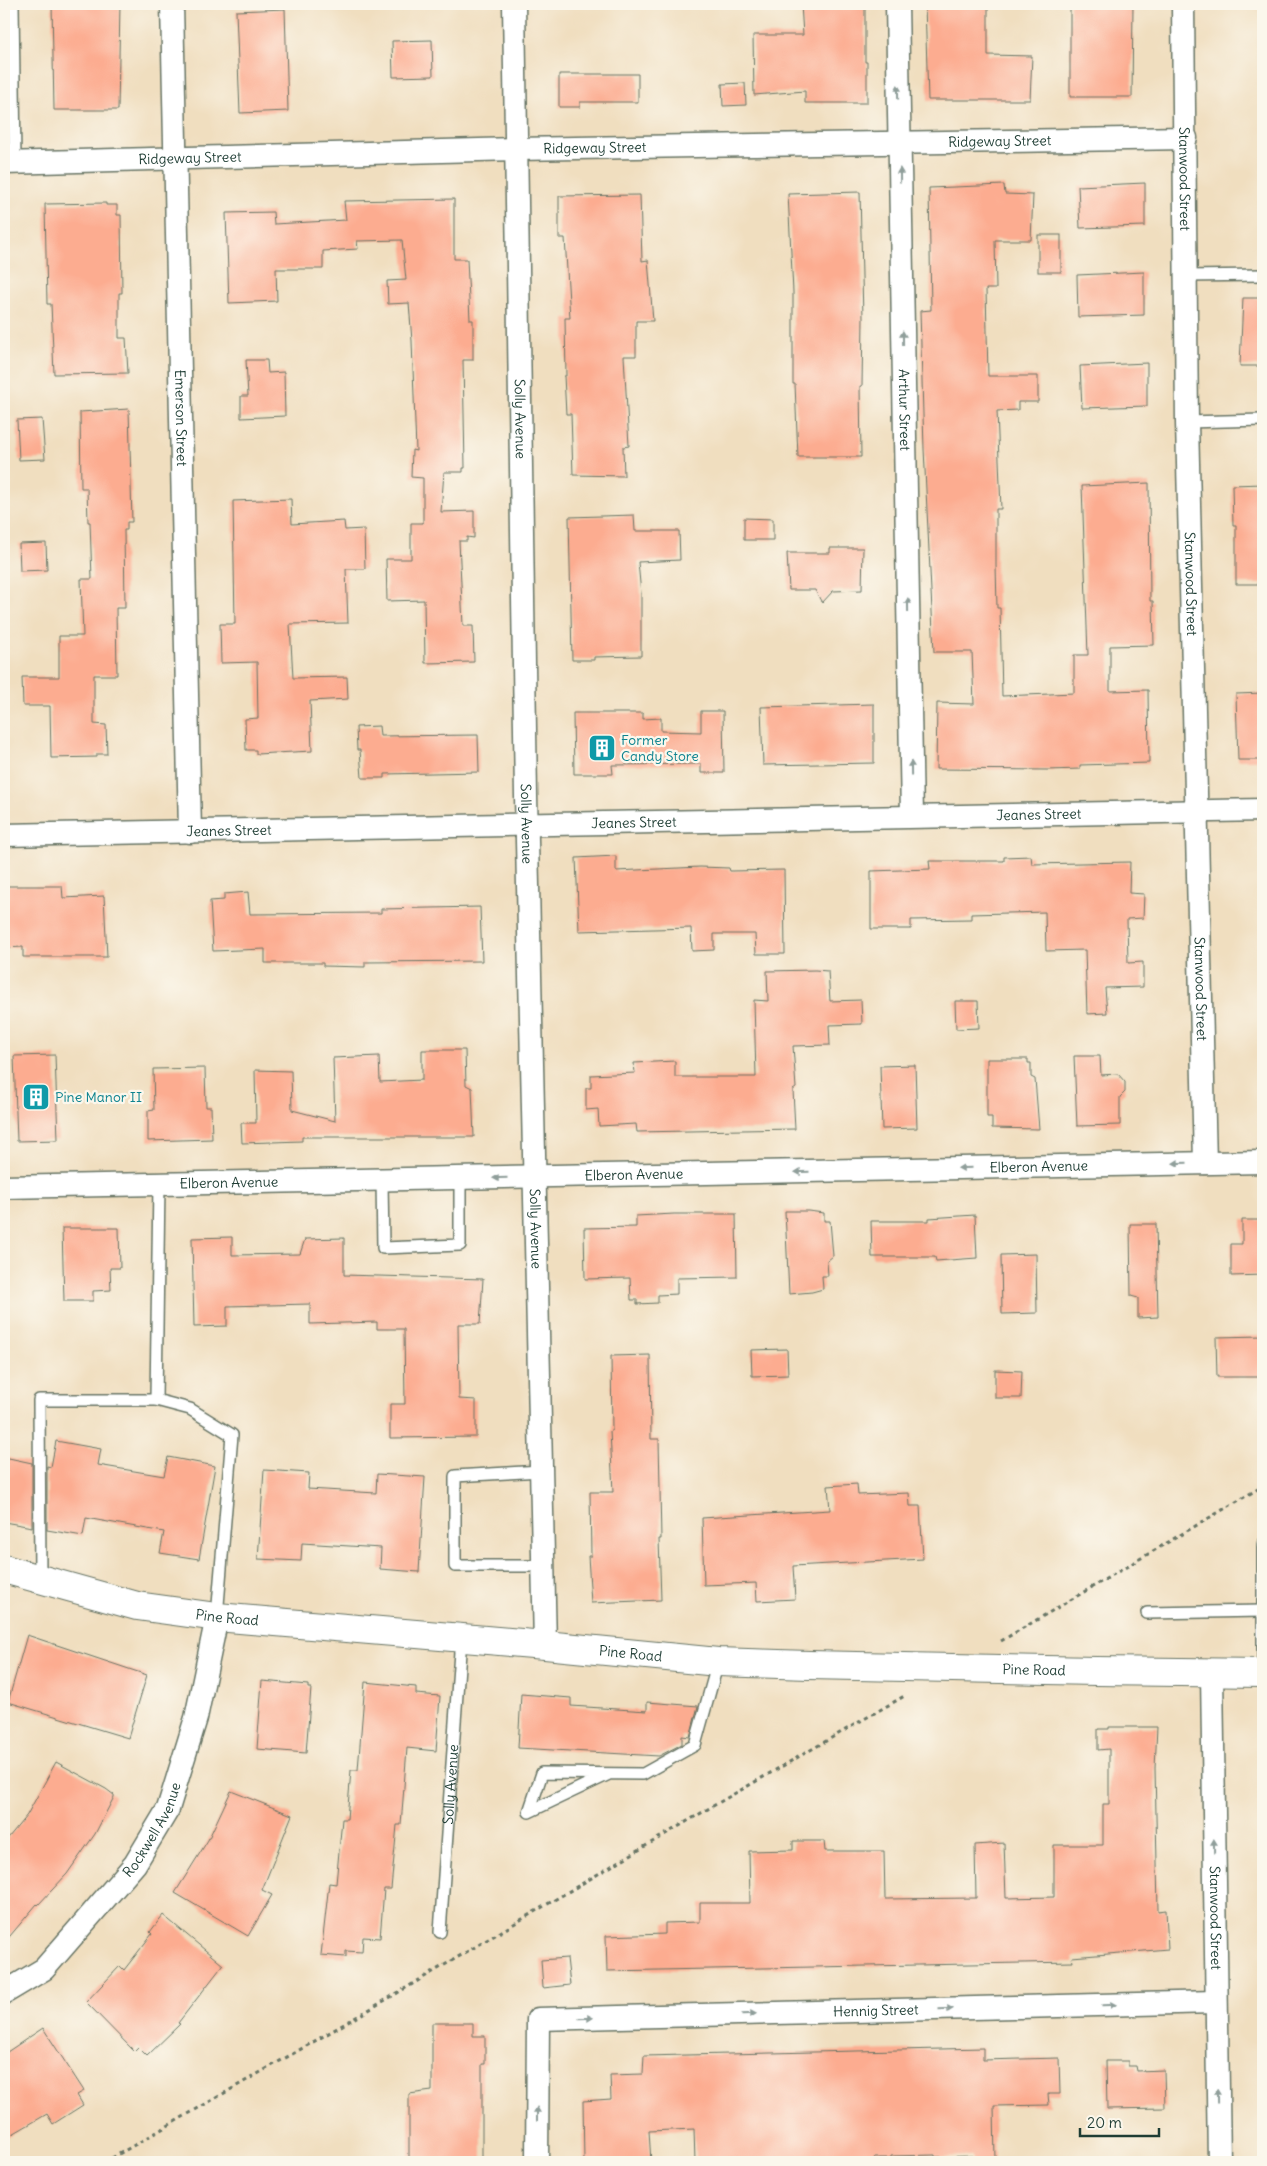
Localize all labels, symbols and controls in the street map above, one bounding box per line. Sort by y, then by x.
one-way arrow [894,84,902,100]
street label: Stanwood Street [1175,127,1194,231]
street label: Ridgeway Street [948,131,1052,151]
street label: Ridgeway Street [543,138,647,158]
street label: Ridgeway Street [138,148,242,168]
one-way arrow [896,167,904,183]
one-way arrow [899,330,907,346]
street label: Emerson Street [171,369,191,467]
street label: Arthur Street [895,369,914,451]
street label: Solly Avenue [511,379,530,459]
street label: Stanwood Street [1181,532,1201,636]
one-way arrow [904,597,912,613]
place label: Former Candy Store [621,731,699,765]
building icon: Former Candy Store [587,733,617,763]
one-way arrow [907,759,915,775]
street label: Solly Avenue [517,784,537,864]
street label: Jeanes Street [996,805,1082,824]
street label: Jeanes Street [591,813,677,832]
street label: Jeanes Street [186,821,272,840]
street label: Stanwood Street [1191,937,1211,1041]
building icon: Pine Manor II [21,1082,51,1112]
place label: Pine Manor II [55,1088,142,1106]
street label: Elberon Avenue [989,1156,1088,1176]
one-way arrow [1171,1160,1187,1168]
one-way arrow [956,1164,972,1172]
street label: Elberon Avenue [584,1165,683,1184]
one-way arrow [794,1168,810,1176]
street label: Elberon Avenue [180,1173,278,1193]
one-way arrow [491,1174,507,1182]
street label: Solly Avenue [526,1189,546,1269]
street label: Pine Road [194,1605,260,1630]
street label: Pine Road [598,1641,663,1665]
street label: Pine Road [1002,1660,1066,1679]
street label: Solly Avenue [439,1744,462,1825]
street label: Rockwell Avenue [119,1780,185,1881]
one-way arrow [1210,1838,1218,1854]
street label: Stanwood Street [1206,1866,1225,1970]
street label: Hennig Street [833,2000,919,2021]
one-way arrow [1101,2001,1117,2009]
one-way arrow [938,2005,954,2013]
one-way arrow [741,2009,757,2017]
one-way arrow [579,2013,595,2021]
one-way arrow [1213,2088,1221,2104]
one-way arrow [533,2105,541,2121]
scale bar [1080,2106,1158,2138]
text: 20 m [1087,2113,1122,2132]

